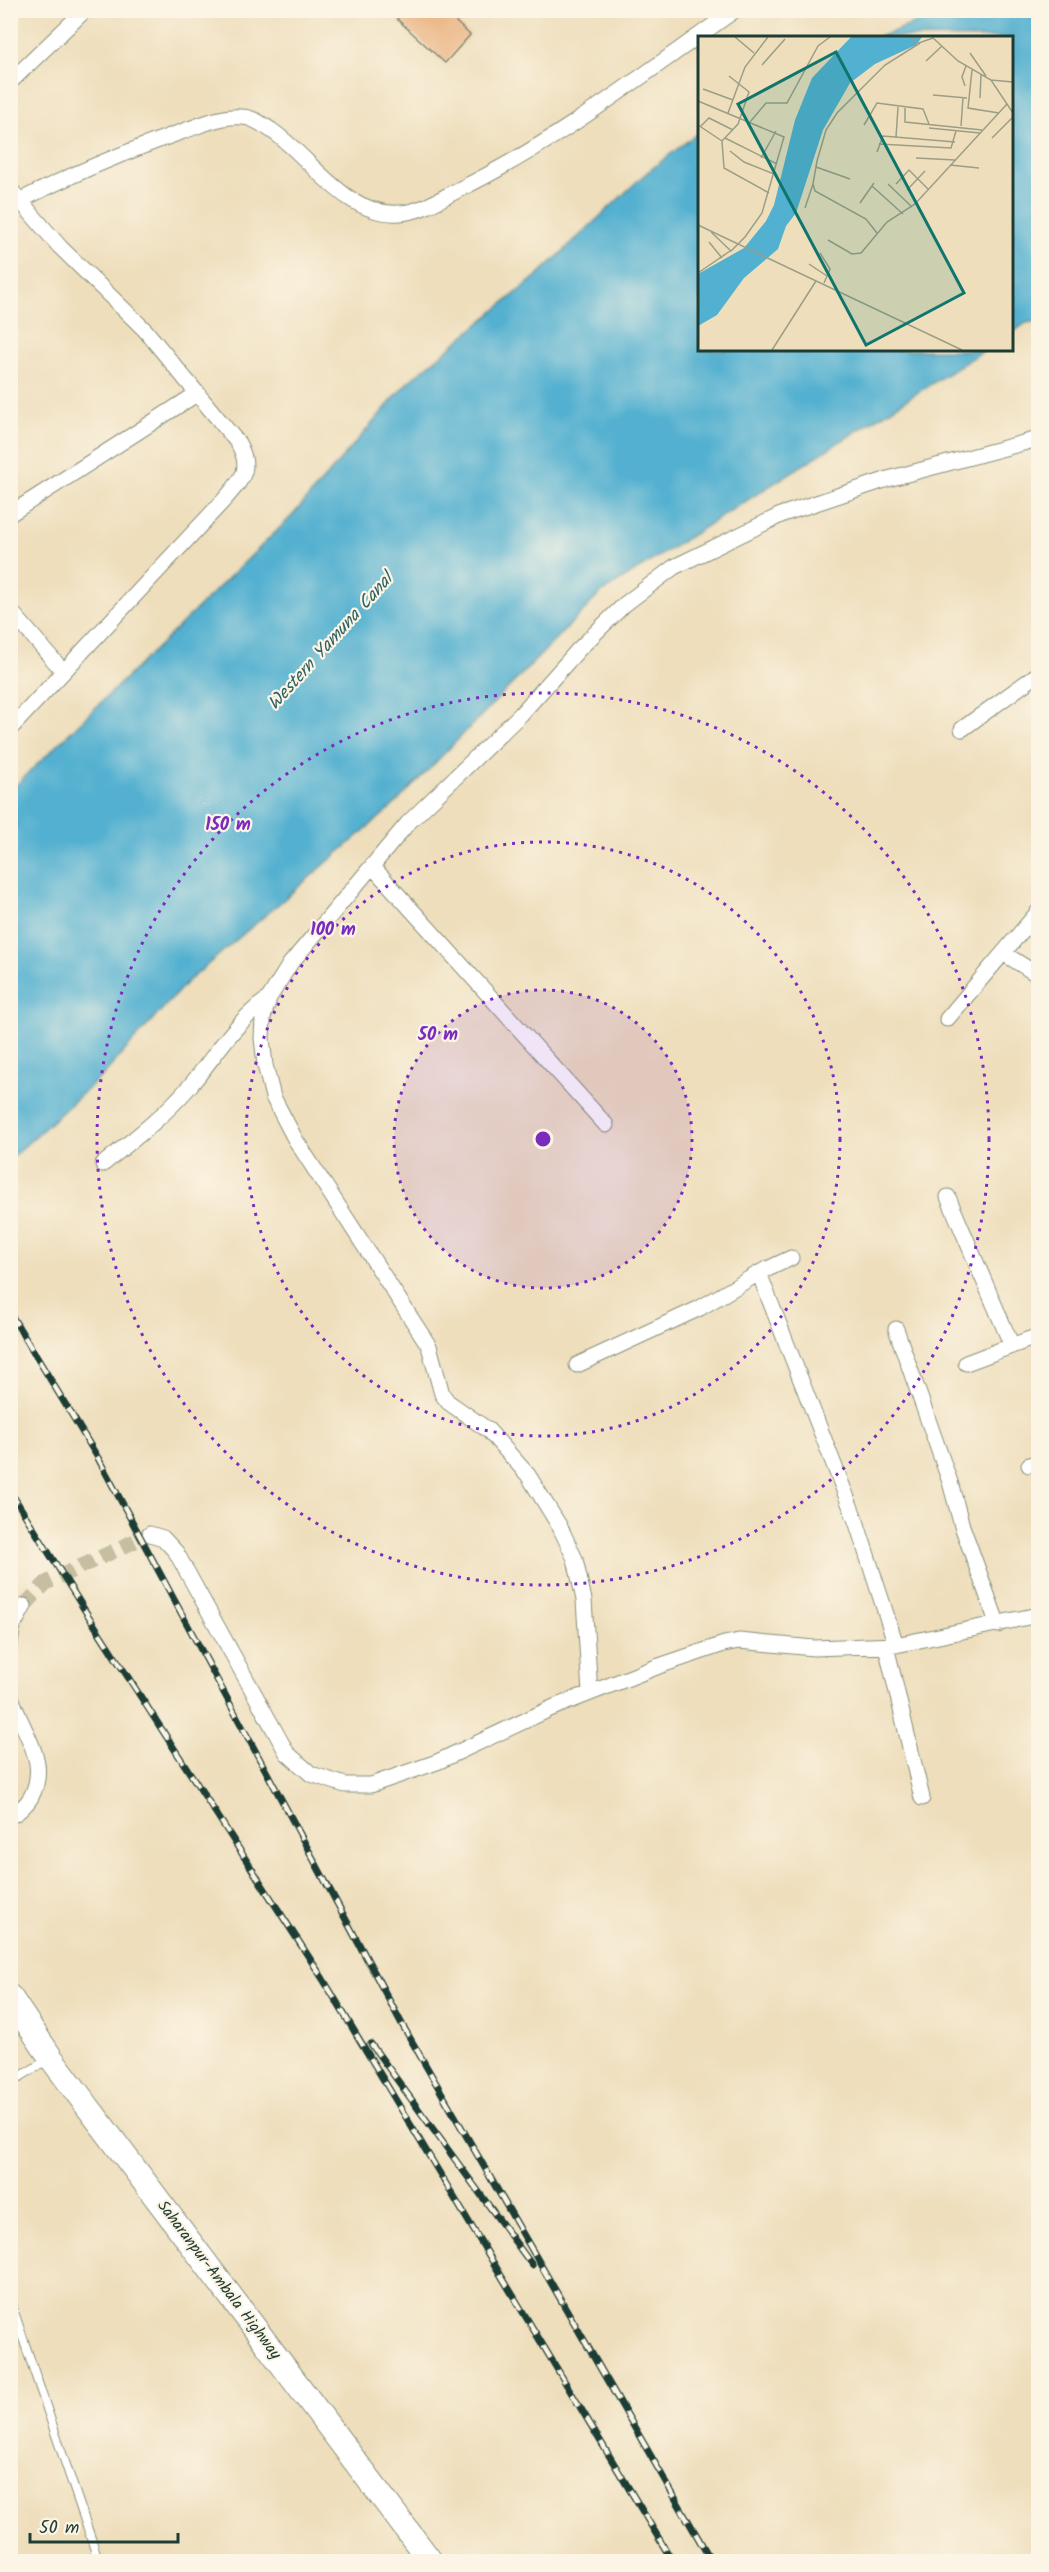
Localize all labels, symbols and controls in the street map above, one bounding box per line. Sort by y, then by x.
inset map [698,36,1013,351]
water label: Western Yamuna Canal [261,564,403,717]
text: 150 m [205,811,251,840]
text: 100 m [310,916,356,945]
text: 50 m [417,1021,458,1050]
centre of rings [533,1129,553,1149]
street label: Saharanpur-Ambala Highway [151,2195,288,2365]
scale bar [30,2506,178,2544]
text: 50 m [39,2514,79,2543]

